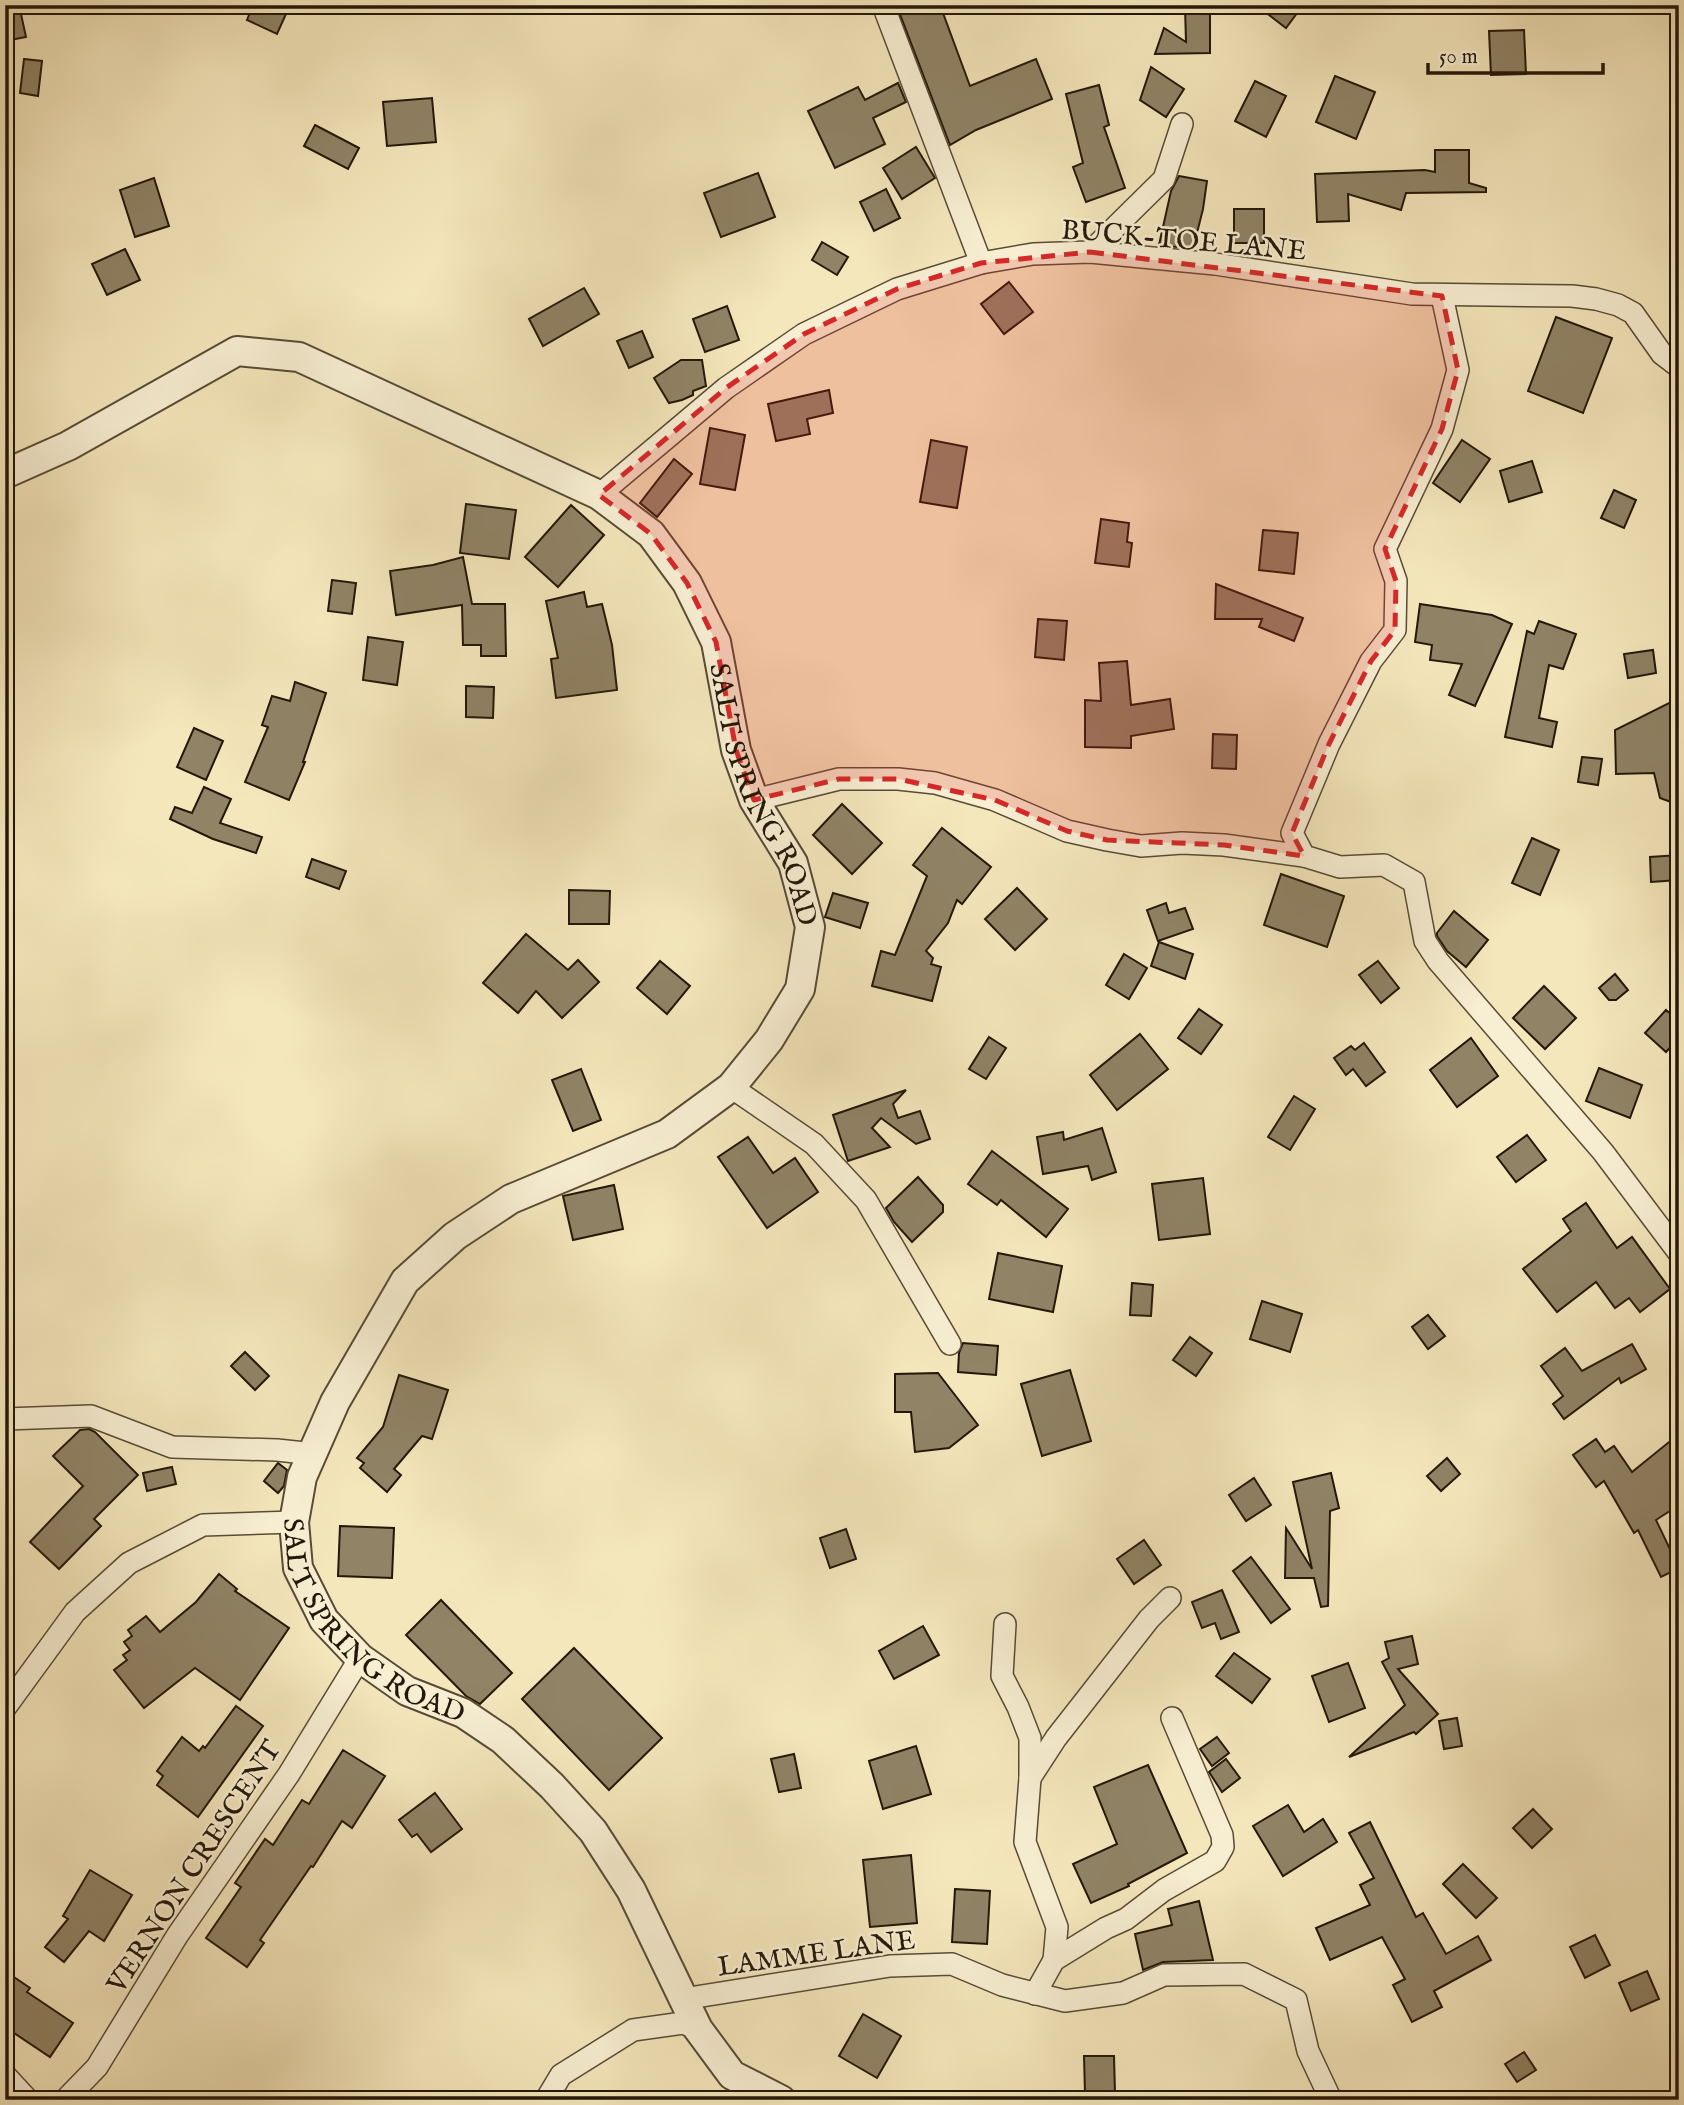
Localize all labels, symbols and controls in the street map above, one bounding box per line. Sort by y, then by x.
scale bar [1428,32,1604,76]
text: 50 m [1439,44,1478,71]
street label: BUCK-TOE LANE [1060,213,1308,270]
street label: SALT SPRING ROAD [700,660,824,930]
street label: SALT SPRING ROAD [274,1517,470,1732]
street label: VERNON CRESCENT [100,1734,290,2001]
street label: LAMME LANE [715,1923,918,1986]

